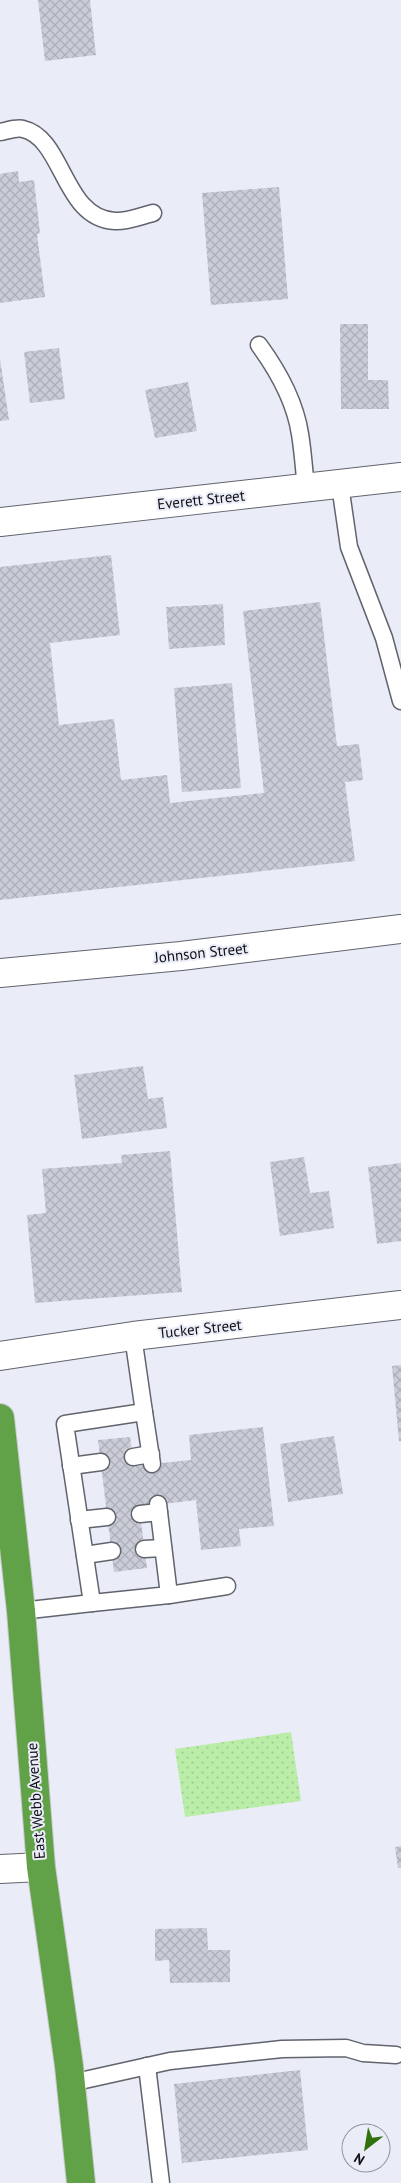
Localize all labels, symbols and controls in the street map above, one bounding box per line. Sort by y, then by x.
street label: Everett Street [156,485,246,514]
street label: Johnson Street [152,938,249,967]
street label: Tucker Street [157,1315,243,1342]
street label: East Webb Avenue [22,1742,49,1860]
north arrow [341,2123,391,2173]
text: N [351,2149,368,2169]

